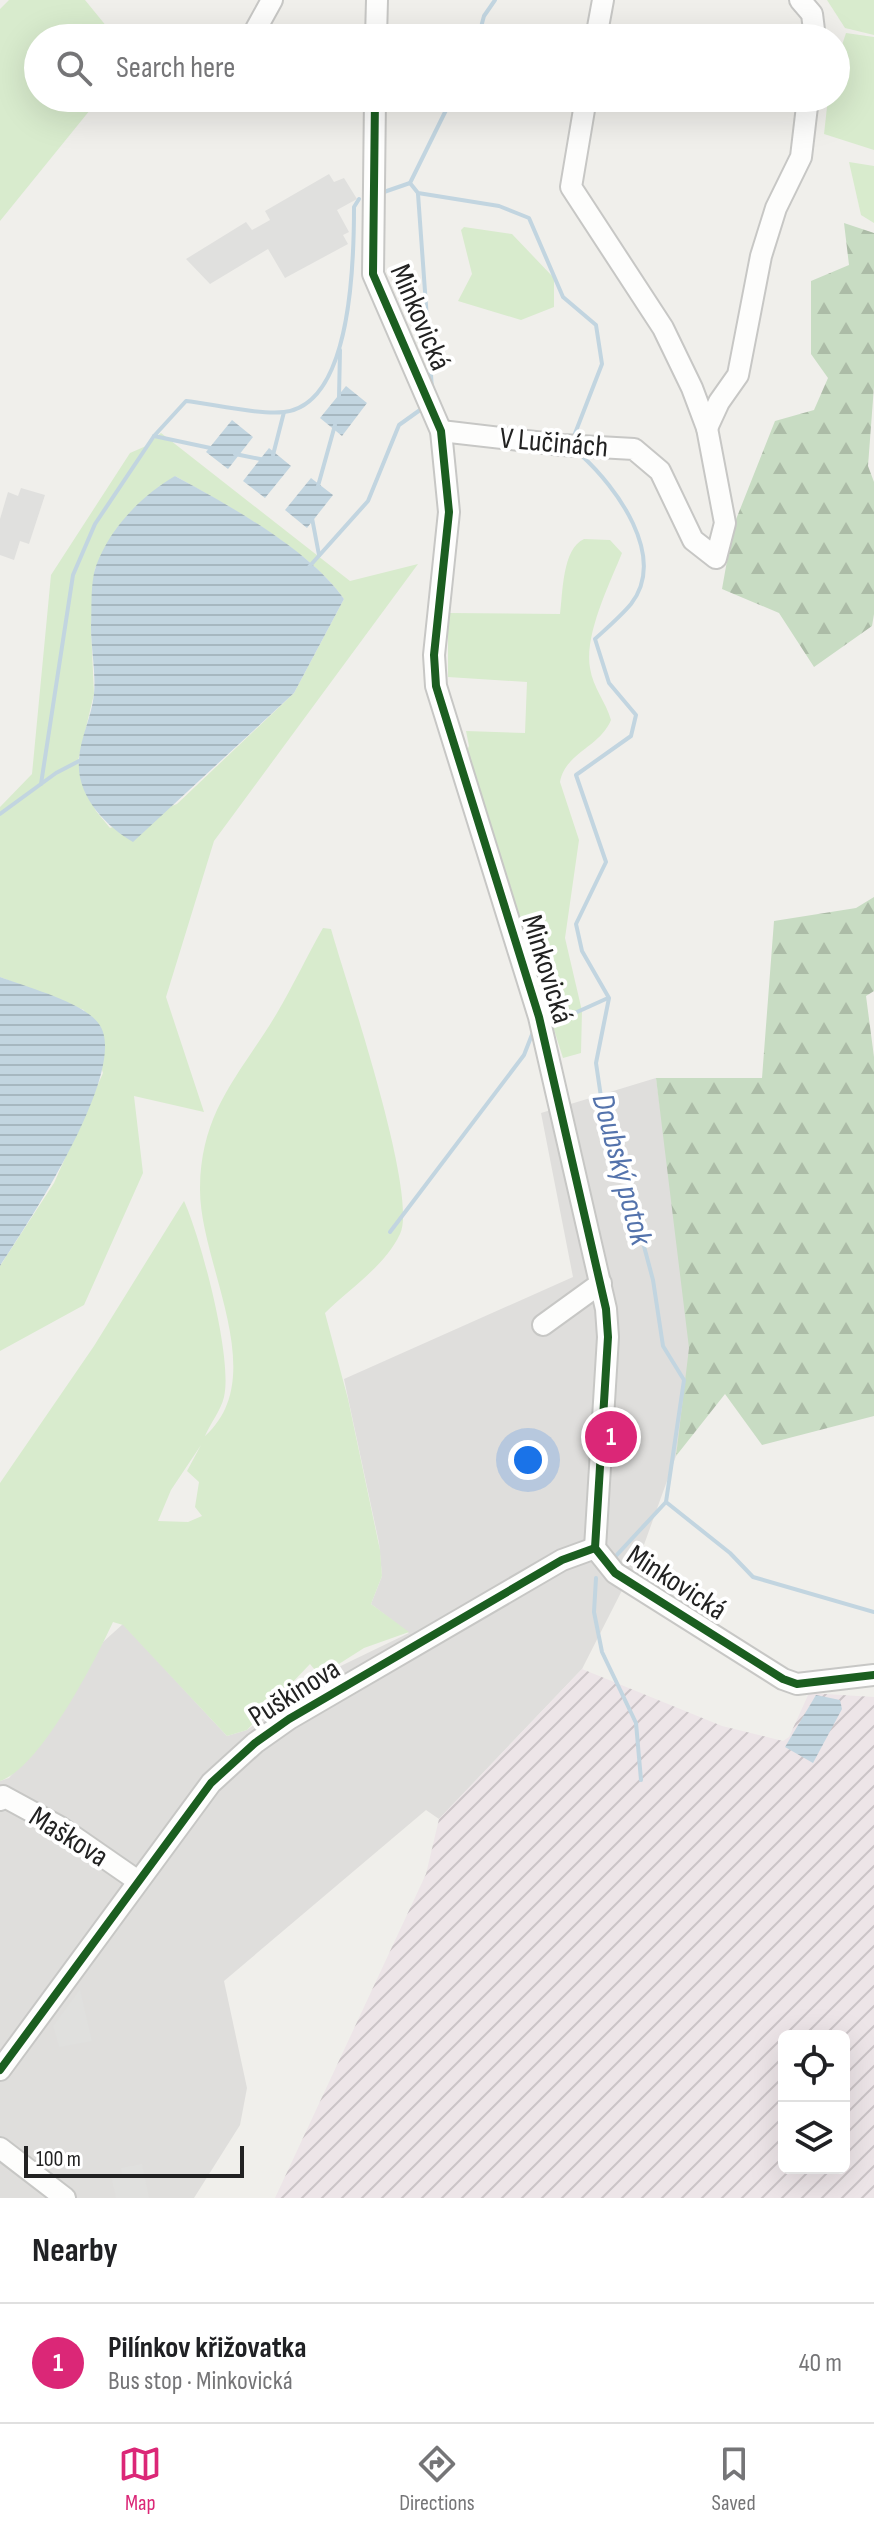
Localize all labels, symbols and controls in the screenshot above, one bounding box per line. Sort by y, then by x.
search box [24,24,850,112]
icon: search [52,46,96,90]
text: Search here [116,50,235,86]
street label: Minkovická [382,259,458,376]
street label: V Lučinách [498,420,610,466]
street label: Minkovická [514,911,581,1028]
water label: Doubský potok [583,1089,661,1250]
pin: 1 [585,1407,637,1467]
your location [508,1440,548,1480]
street label: Minkovická [620,1537,733,1628]
street label: Puškinova [242,1651,347,1735]
street label: Maškova [22,1799,114,1875]
map controls [778,2030,850,2174]
button: locate [778,2030,850,2102]
button: layers [778,2102,850,2174]
scale bar [24,2142,244,2178]
text: 100 m [36,2146,81,2173]
text: Nearby [32,2230,118,2271]
text: Pilínkov křižovatka [108,2330,306,2366]
text: 1 [53,2348,63,2379]
text: 40 m [799,2348,842,2379]
text: Bus stop · Minkovická [108,2366,293,2397]
tab: Map [118,2442,162,2517]
tab: Directions [399,2442,475,2517]
tab: Saved [712,2442,756,2517]

